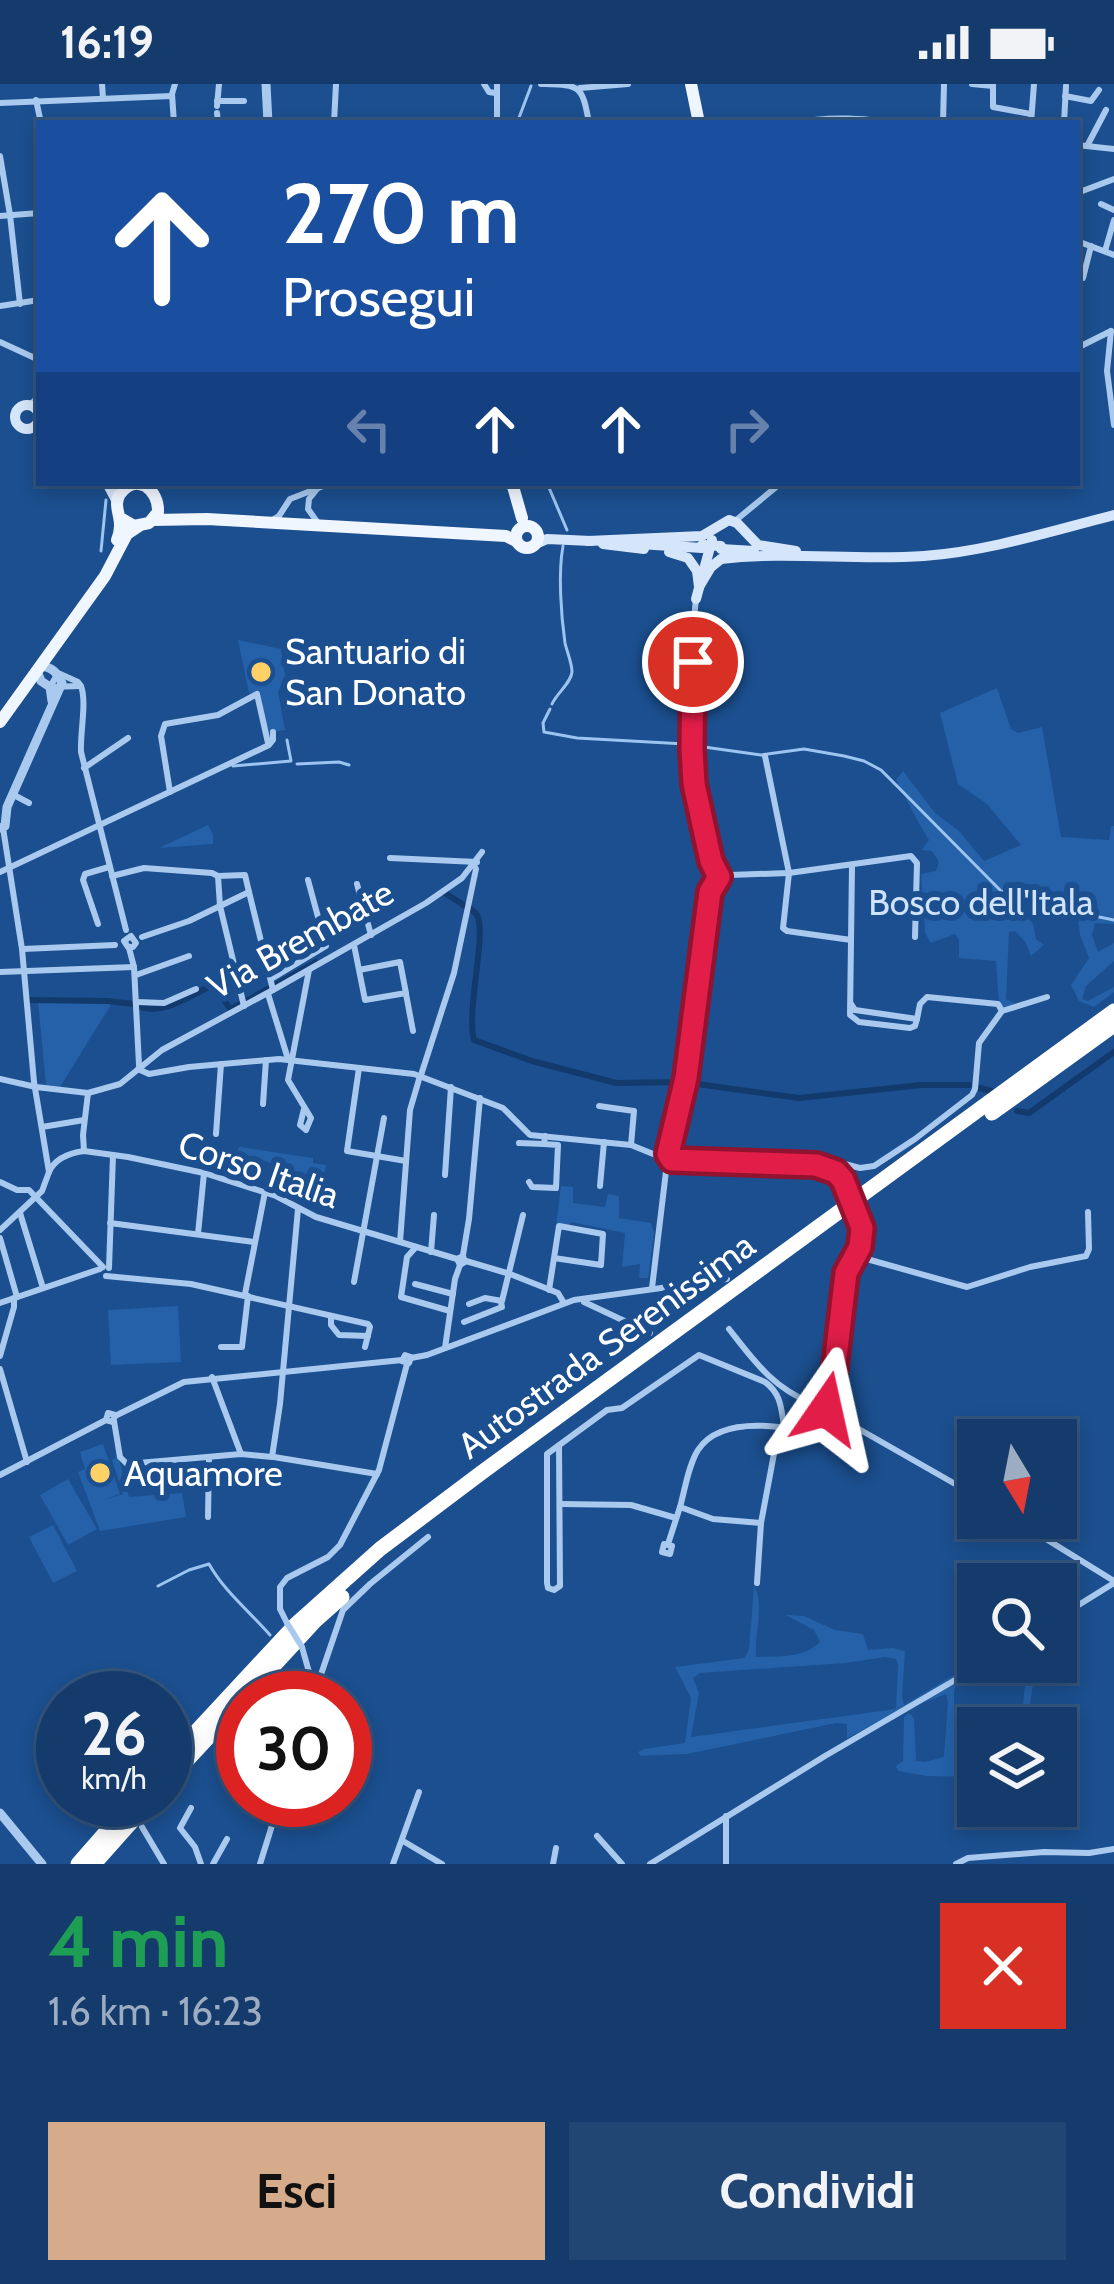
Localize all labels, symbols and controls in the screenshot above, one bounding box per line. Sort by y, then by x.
text: 16:19 [60,15,154,69]
text: 270 m [282,162,520,264]
icon: ahead [84,168,240,324]
text: Prosegui [282,264,475,330]
icon: left [336,396,402,462]
icon: ahead [462,396,528,462]
icon: ahead [588,396,654,462]
icon: right [714,396,780,462]
pin [642,611,744,713]
place label: Santuario di San Donato [285,629,466,714]
icon: arrive [660,629,726,695]
marker: Santuario di San Donato [248,659,274,685]
street label: Via Brembate [199,870,401,1008]
park label: Bosco dell'Itala [868,880,1094,924]
street label: Corso Italia [173,1121,345,1217]
street label: Autostrada Serenissima [449,1223,763,1467]
position arrow [763,1346,889,1472]
north arrow [957,1419,1077,1539]
map controls [957,1419,1077,1827]
place label: Aquamore [124,1451,283,1495]
marker: Aquamore [87,1460,113,1486]
button: search [957,1563,1077,1683]
speed limit sign: 30 [216,1671,372,1827]
text: 26 [81,1697,147,1770]
button: layers [957,1707,1077,1827]
text: km/h [81,1760,147,1797]
text: 4 min [48,1898,229,1985]
button: close [940,1903,1066,2029]
text: 1.6 km · 16:23 [48,1987,263,2035]
button: Esci [48,2122,545,2260]
button: Condividi [569,2122,1066,2260]

